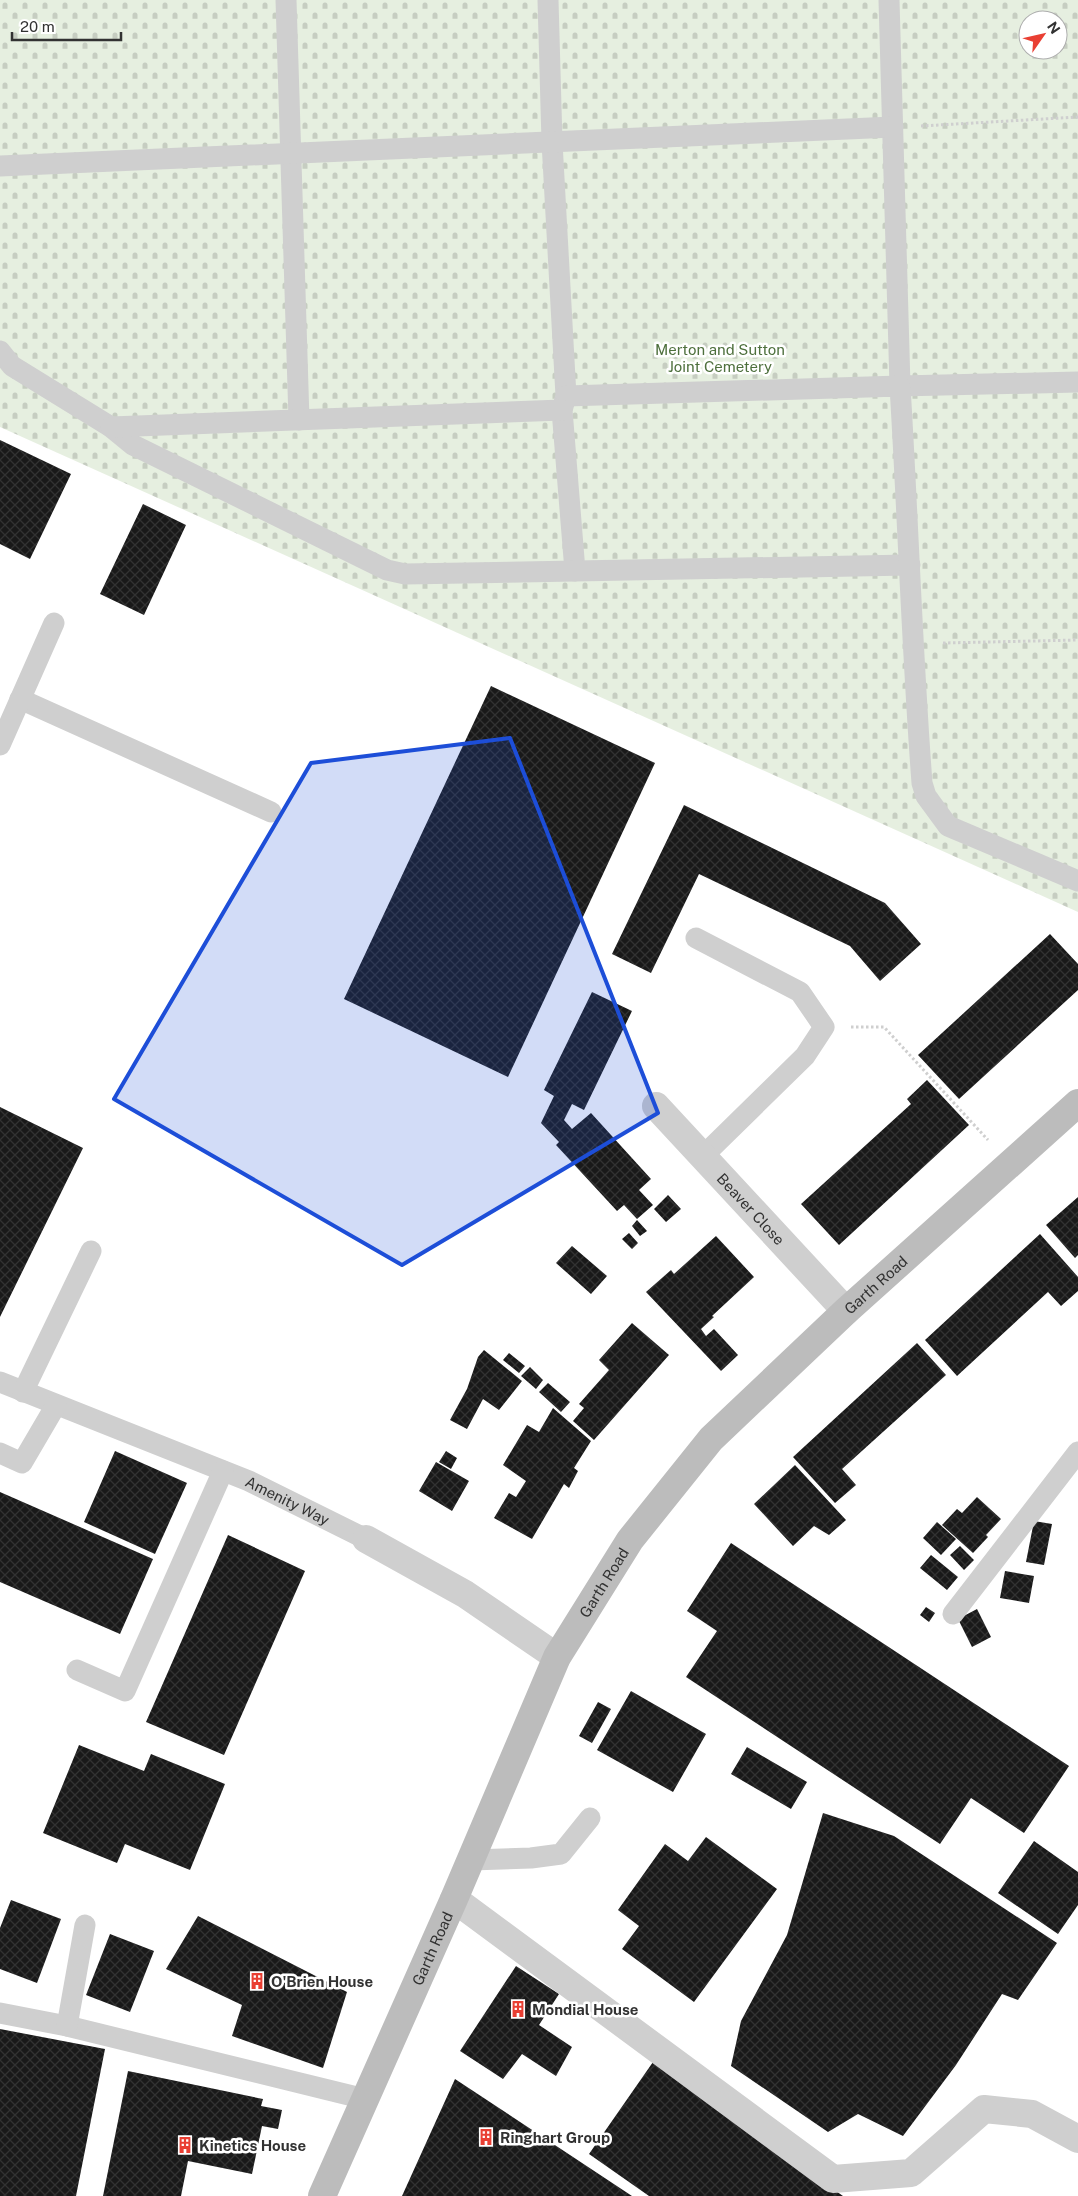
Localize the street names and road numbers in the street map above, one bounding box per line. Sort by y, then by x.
street label: Beaver Close [714,1170,788,1248]
street label: Garth Road [841,1252,910,1317]
street label: Amenity Way [243,1472,332,1528]
street label: Garth Road [576,1544,632,1620]
street label: Garth Road [408,1909,456,1988]

